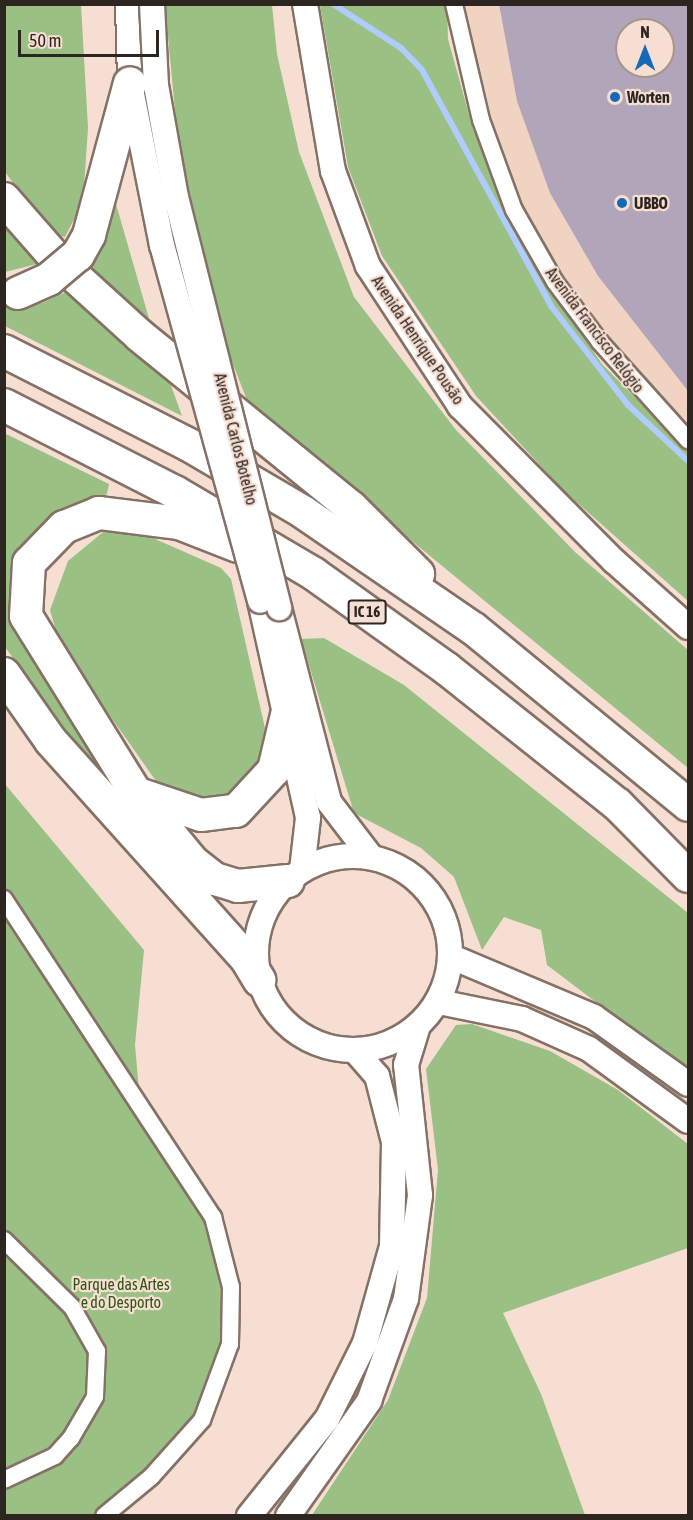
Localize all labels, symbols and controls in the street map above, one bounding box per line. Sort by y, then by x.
scale bar [21,18,162,56]
north arrow [615,18,675,78]
text: N [640,23,650,41]
text: 50 m [29,30,61,51]
place label: Worten [627,87,670,107]
marker: Worten [608,90,622,104]
place label: UBBO [634,193,668,213]
marker: UBBO [615,196,629,210]
street label: Avenida Francisco Relógio [542,264,648,396]
street label: Avenida Henrique Pousão [368,272,468,408]
street label: Avenida Carlos Botelho [210,371,262,507]
road number: IC 16 [348,600,386,624]
park label: Parque das Artes e do Desporto [72,1274,170,1312]

